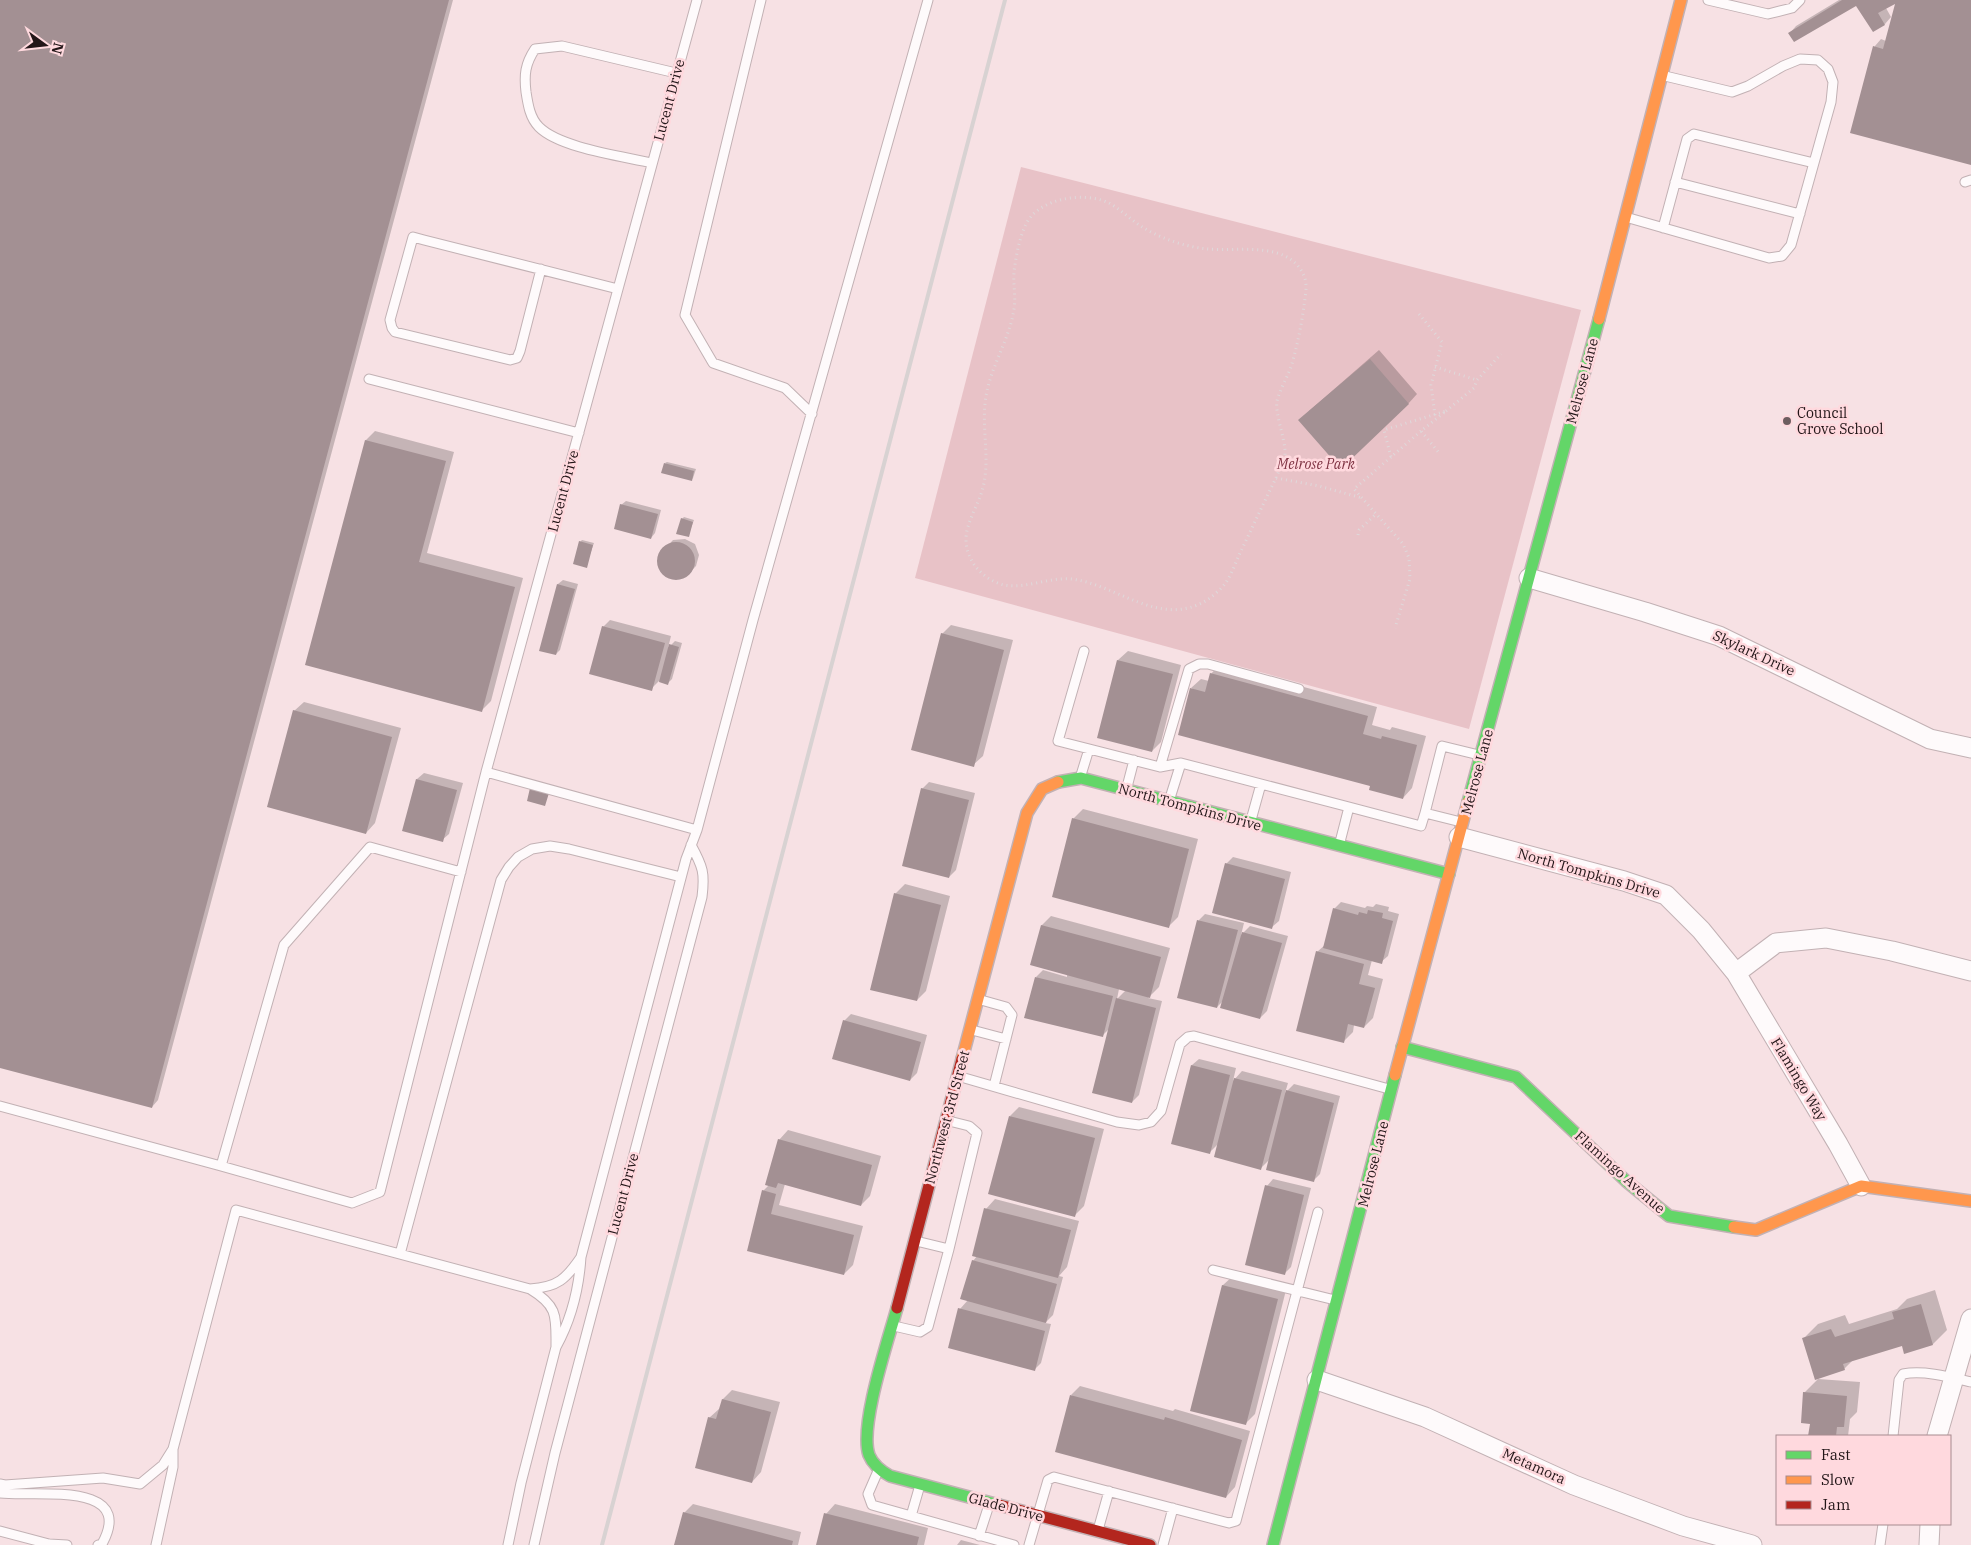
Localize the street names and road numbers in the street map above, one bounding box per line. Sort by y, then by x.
street label: Lucent Drive [649,57,689,143]
street label: Melrose Lane [1562,336,1602,426]
street label: Lucent Drive [543,448,583,534]
street label: Skylark Drive [1710,626,1798,680]
street label: Melrose Lane [1457,727,1497,817]
street label: North Tompkins Drive [1117,779,1263,835]
street label: North Tompkins Drive [1516,844,1662,902]
street label: Flamingo Way [1767,1034,1831,1124]
street label: Northwest 3rd Street [921,1048,974,1186]
street label: Melrose Lane [1354,1119,1392,1209]
street label: Flamingo Avenue [1571,1127,1669,1217]
street label: Lucent Drive [603,1151,643,1237]
street label: Metamora [1500,1444,1569,1488]
street label: Glade Drive [967,1488,1045,1526]

